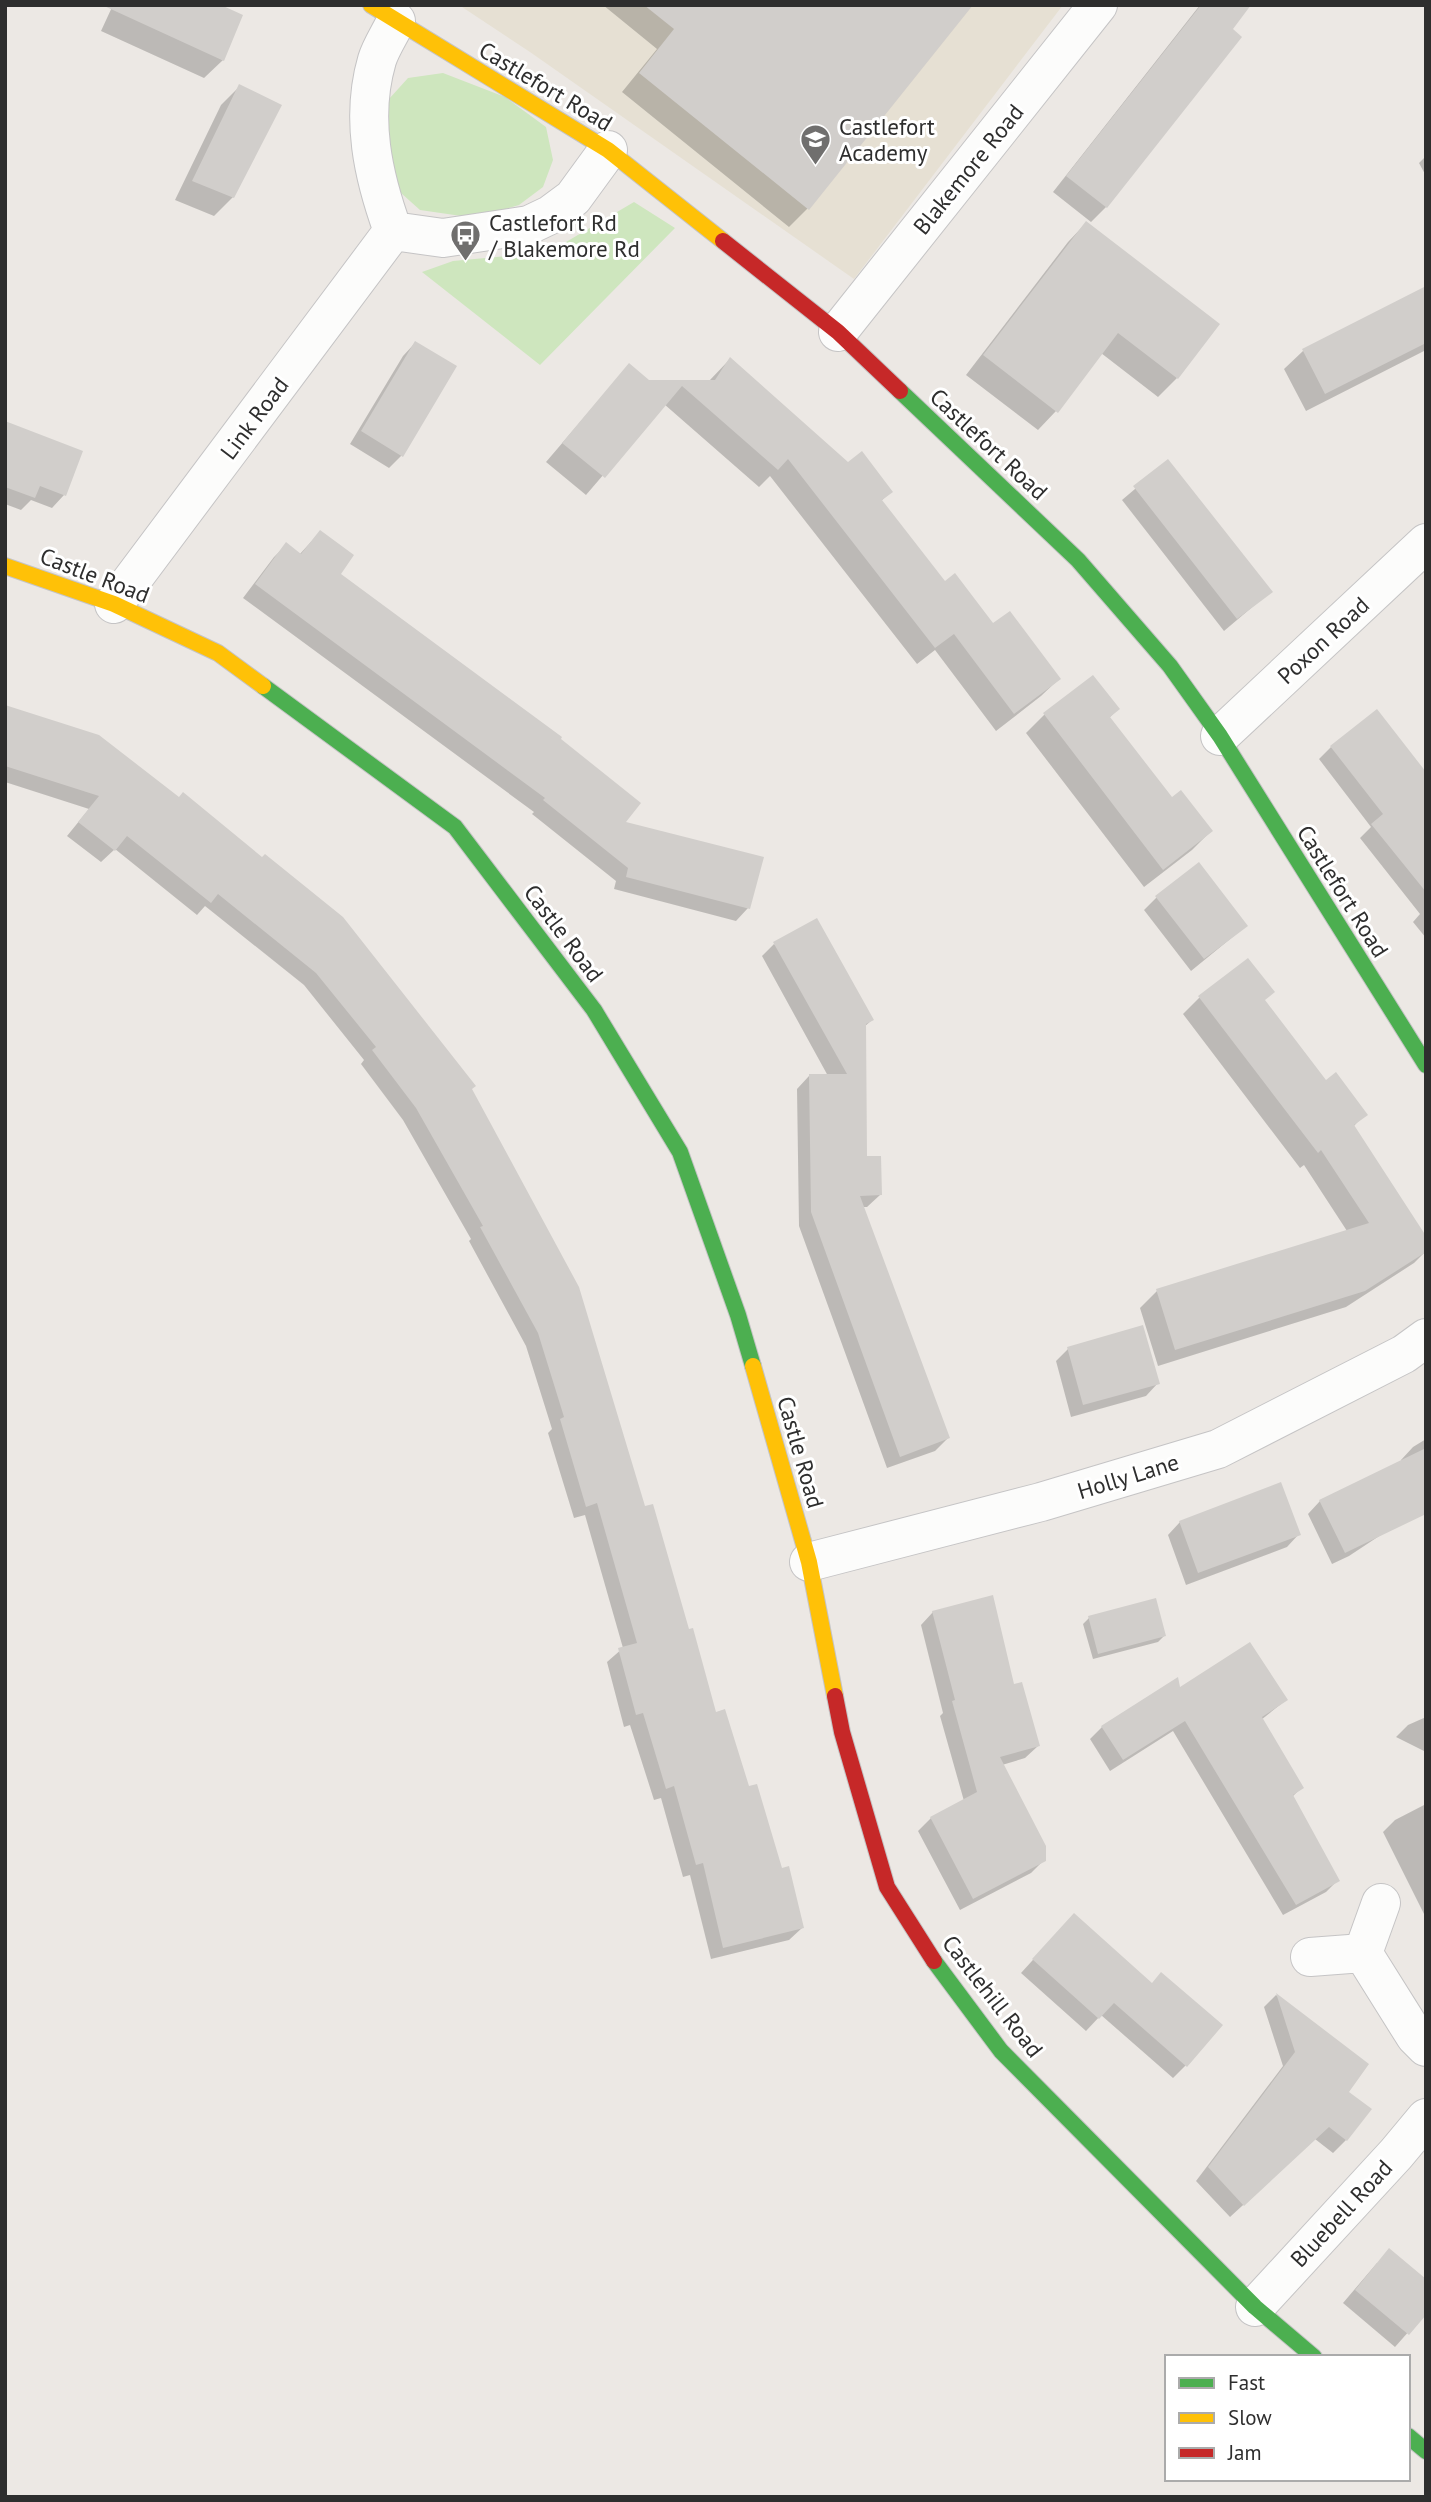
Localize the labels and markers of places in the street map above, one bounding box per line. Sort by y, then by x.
place label: Castlefort Academy [839,112,935,167]
school or university icon: Castlefort Academy [799,122,833,166]
place label: Castlefort Rd / Blakemore Rd [488,208,640,263]
bus stop icon: Castlefort Rd / Blakemore Rd [449,218,483,262]

